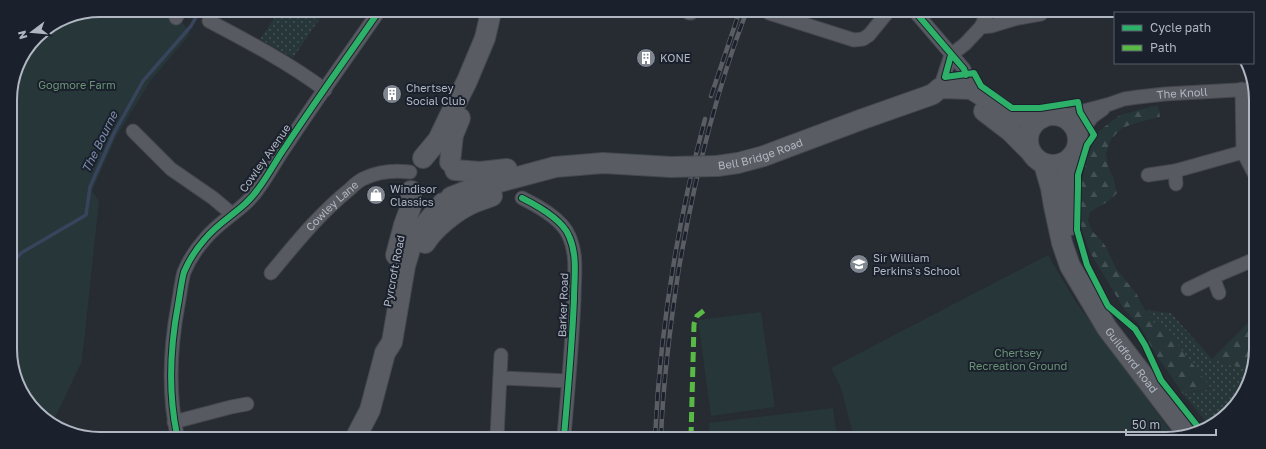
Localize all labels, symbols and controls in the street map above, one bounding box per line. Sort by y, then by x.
north arrow [12,12,52,52]
legend [1114,12,1254,64]
text: Cycle path [1150,20,1211,35]
text: N [15,29,29,41]
text: Path [1150,40,1177,55]
building icon: KONE [635,47,657,69]
place label: KONE [660,51,691,64]
park label: Gogmore Farm [38,78,116,91]
place label: Chertsey Social Club [406,81,466,107]
building icon: Chertsey Social Club [381,83,403,105]
street label: The Knoll [1156,85,1208,101]
water label: The Bourne [78,108,121,175]
street label: Cowley Avenue [236,121,293,194]
street label: Bell Bridge Road [717,135,804,172]
street label: Cowley Lane [303,178,361,233]
place label: Windisor Classics [390,182,437,208]
shop icon: Windisor Classics [365,184,387,206]
street label: Pyrcroft Road [380,234,407,308]
place label: Sir William Perkins's School [873,251,961,277]
school or university icon: Sir William Perkins's School [848,253,870,275]
street label: Barker Road [555,273,570,337]
street label: Guildford Road [1103,325,1161,395]
park label: Chertsey Recreation Ground [969,346,1067,372]
scale bar [1126,411,1216,437]
text: 50 m [1132,417,1160,432]

